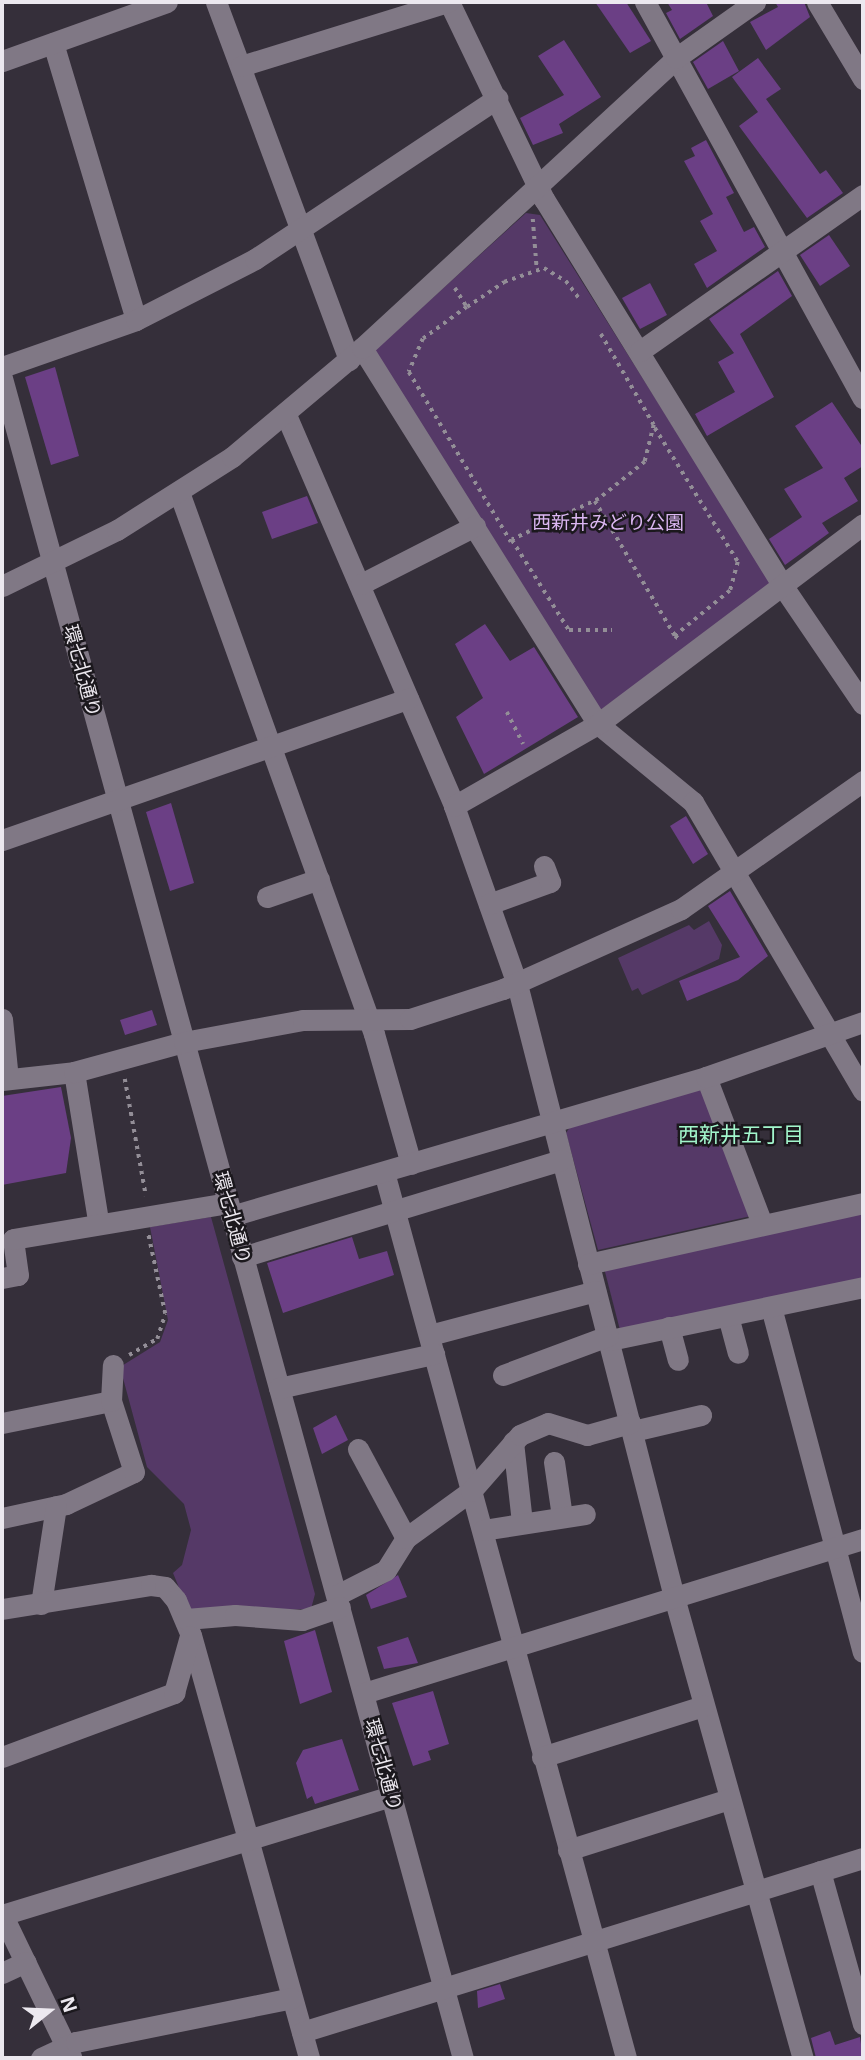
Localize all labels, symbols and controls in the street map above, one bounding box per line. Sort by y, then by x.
park label: 西新井みどり公園 [532,512,684,534]
street label: 環七北通り [59,622,105,720]
district label: 西新井五丁目 [678,1121,804,1147]
street label: 環七北通り [209,1169,255,1267]
street label: 環七北通り [360,1716,406,1814]
north arrow [14,1976,84,2046]
text: N [54,1993,84,2016]

